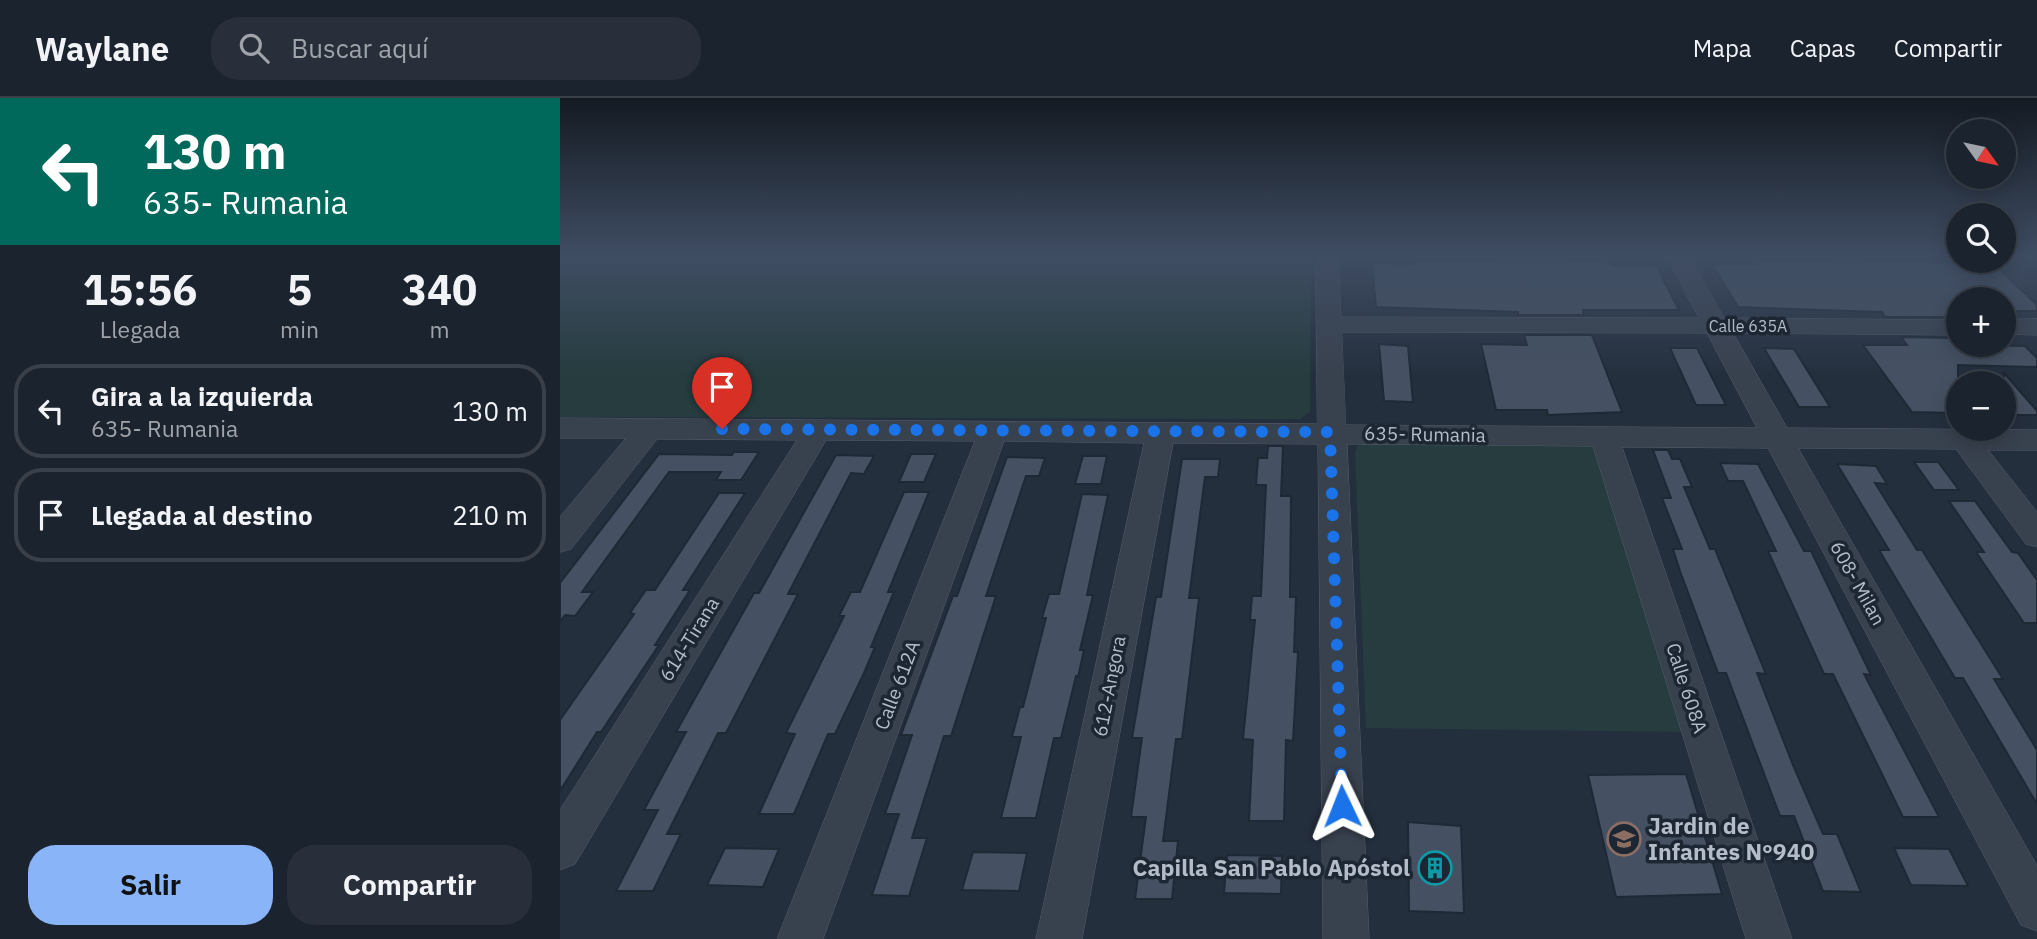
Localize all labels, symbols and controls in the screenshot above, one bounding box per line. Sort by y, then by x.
search box [211,17,701,80]
text: Waylane [35,27,169,70]
icon: search [235,29,273,67]
text: Buscar aquí [291,31,429,65]
text: Mapa [1693,32,1752,64]
text: Capas [1790,32,1856,64]
text: Compartir [1894,32,2002,64]
text: 130 m [143,119,287,182]
north arrow [1946,119,2016,189]
map controls [1946,119,2016,441]
icon: left [28,126,119,217]
text: 635- Rumania [143,181,348,223]
button: search [1946,203,2016,273]
text: 15:56 [83,262,197,317]
text: 5 [287,262,312,317]
text: 340 [402,262,477,317]
button: + [1946,287,2016,357]
text: Llegada [100,314,180,344]
text: min [280,314,319,344]
text: m [429,314,450,344]
street label: Calle 635A [1709,316,1787,336]
pin [692,357,752,429]
icon: arrive [703,368,741,406]
button: − [1946,371,2016,441]
text: Gira a la izquierda [91,379,313,413]
icon: left [32,392,70,430]
text: 130 m [452,394,528,428]
text: 635- Rumania [91,413,238,443]
street label: 635- Rumania [1364,421,1486,447]
icon: arrive [32,496,70,534]
text: Llegada al destino [91,498,313,532]
text: 210 m [452,498,528,532]
street label: 608- Milan [1825,537,1891,629]
street label: 614-Tirana [654,593,724,685]
street label: 612-Angora [1087,634,1131,738]
street label: Calle 612A [869,637,925,733]
street label: Calle 608A [1661,640,1713,736]
position arrow [1305,769,1379,843]
place label: Jardin de Infantes N°940 [1648,810,1814,866]
school or university icon: Jardin de Infantes N°940 [1605,820,1643,858]
button: Salir [28,845,273,925]
button: Compartir [287,845,532,925]
building icon: Capilla San Pablo Apóstol [1416,849,1454,887]
place label: Capilla San Pablo Apóstol [1133,852,1410,882]

